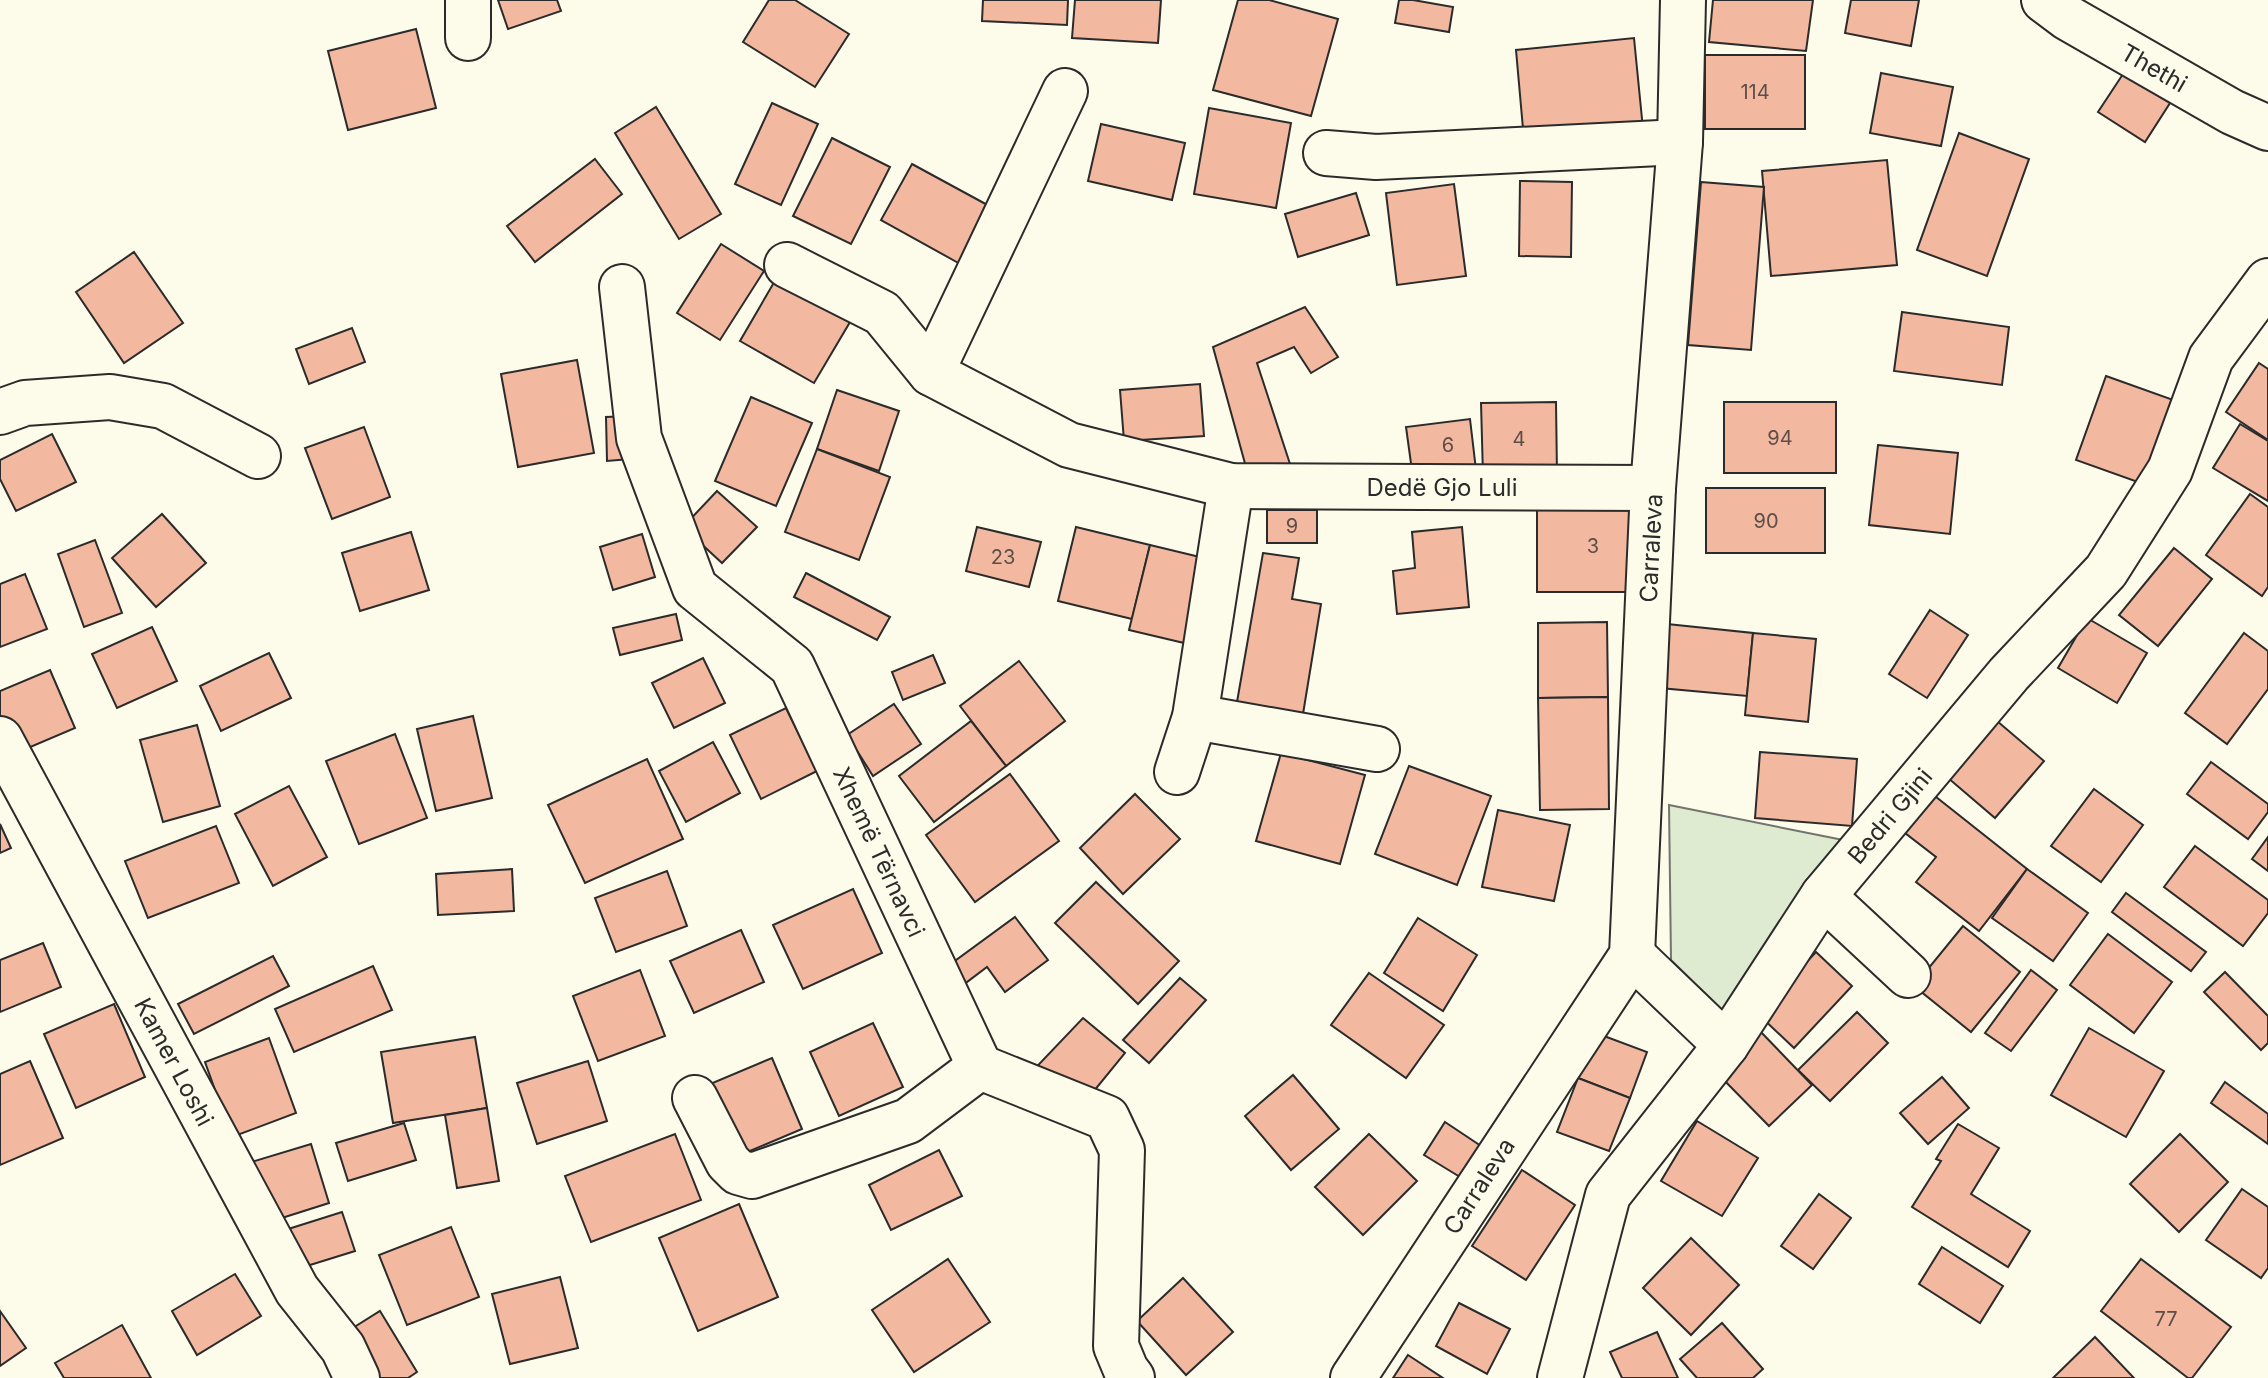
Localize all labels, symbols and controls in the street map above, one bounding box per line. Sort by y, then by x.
street label: Thethi [2116,38,2192,98]
house number: 114 [1740,80,1770,104]
house number: 94 [1767,426,1793,450]
house number: 4 [1513,427,1525,451]
house number: 6 [1442,433,1454,457]
street label: Dedë Gjo Luli [1367,473,1518,502]
street label: Carraleva [1634,493,1668,603]
house number: 90 [1753,509,1779,533]
house number: 9 [1286,514,1298,538]
house number: 3 [1587,534,1599,558]
house number: 23 [991,545,1015,569]
street label: Bedri Gjini [1842,762,1938,870]
street label: Xhemë Tërnavci [827,763,931,941]
street label: Kamer Loshi [128,993,220,1131]
street label: Carraleva [1437,1132,1521,1240]
house number: 77 [2154,1307,2178,1331]

